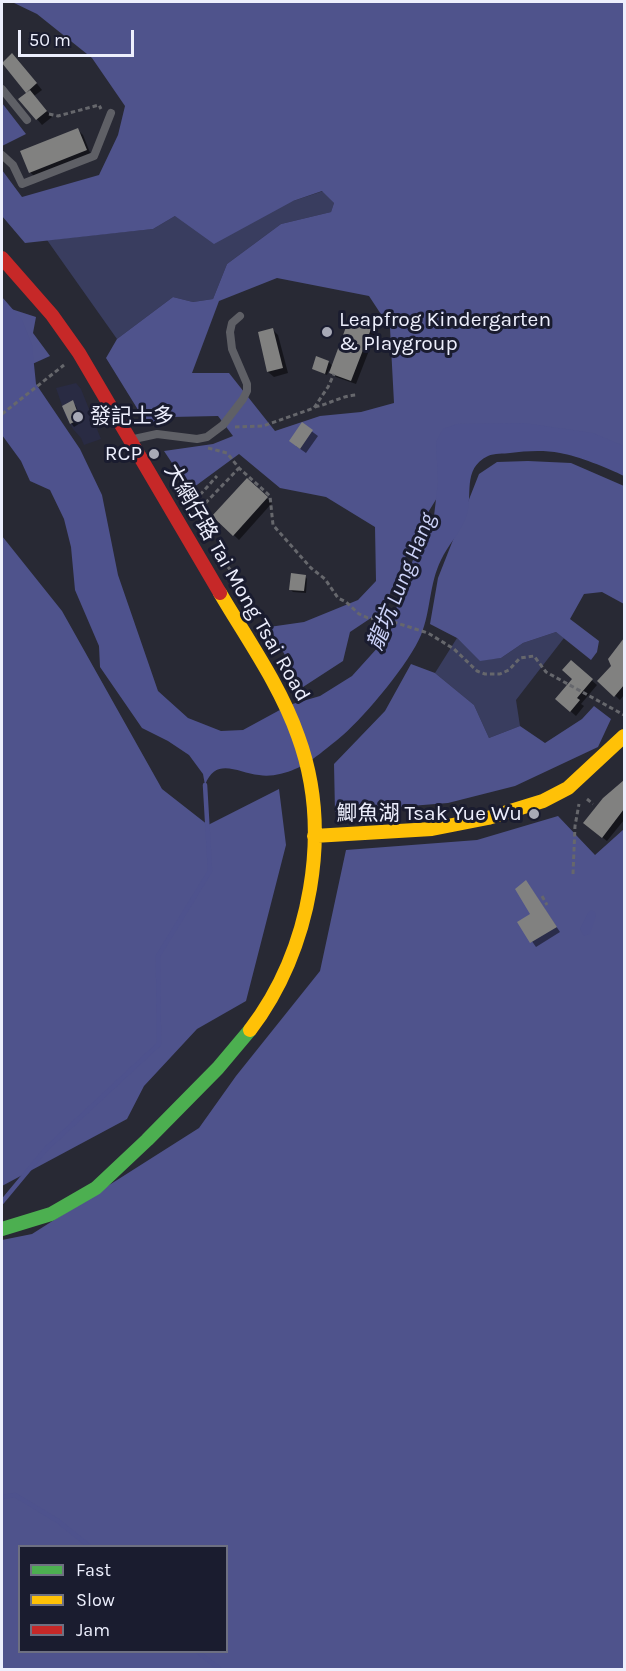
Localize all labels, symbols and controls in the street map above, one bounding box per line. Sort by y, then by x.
scale bar [21,18,136,56]
text: 50 m [29,29,71,51]
place label: Leapfrog Kindergarten & Playgroup [339,307,551,357]
marker: Leapfrog Kindergarten & Playgroup [320,325,334,339]
place label: 發記士多 [90,404,174,430]
marker: 發記士多 [71,410,85,424]
place label: RCP [105,441,142,467]
marker: RCP [147,447,161,461]
street label: 大網仔路 Tai Mong Tsai Road [159,460,315,706]
water label: 龍坑 Lung Hang [363,510,441,654]
place label: 鯽魚湖 Tsak Yue Wu [337,801,522,827]
marker: 鯽魚湖 Tsak Yue Wu [527,807,541,821]
legend [18,1545,228,1653]
text: Fast [76,1559,111,1581]
text: Slow [76,1589,115,1611]
text: Jam [76,1619,110,1641]

